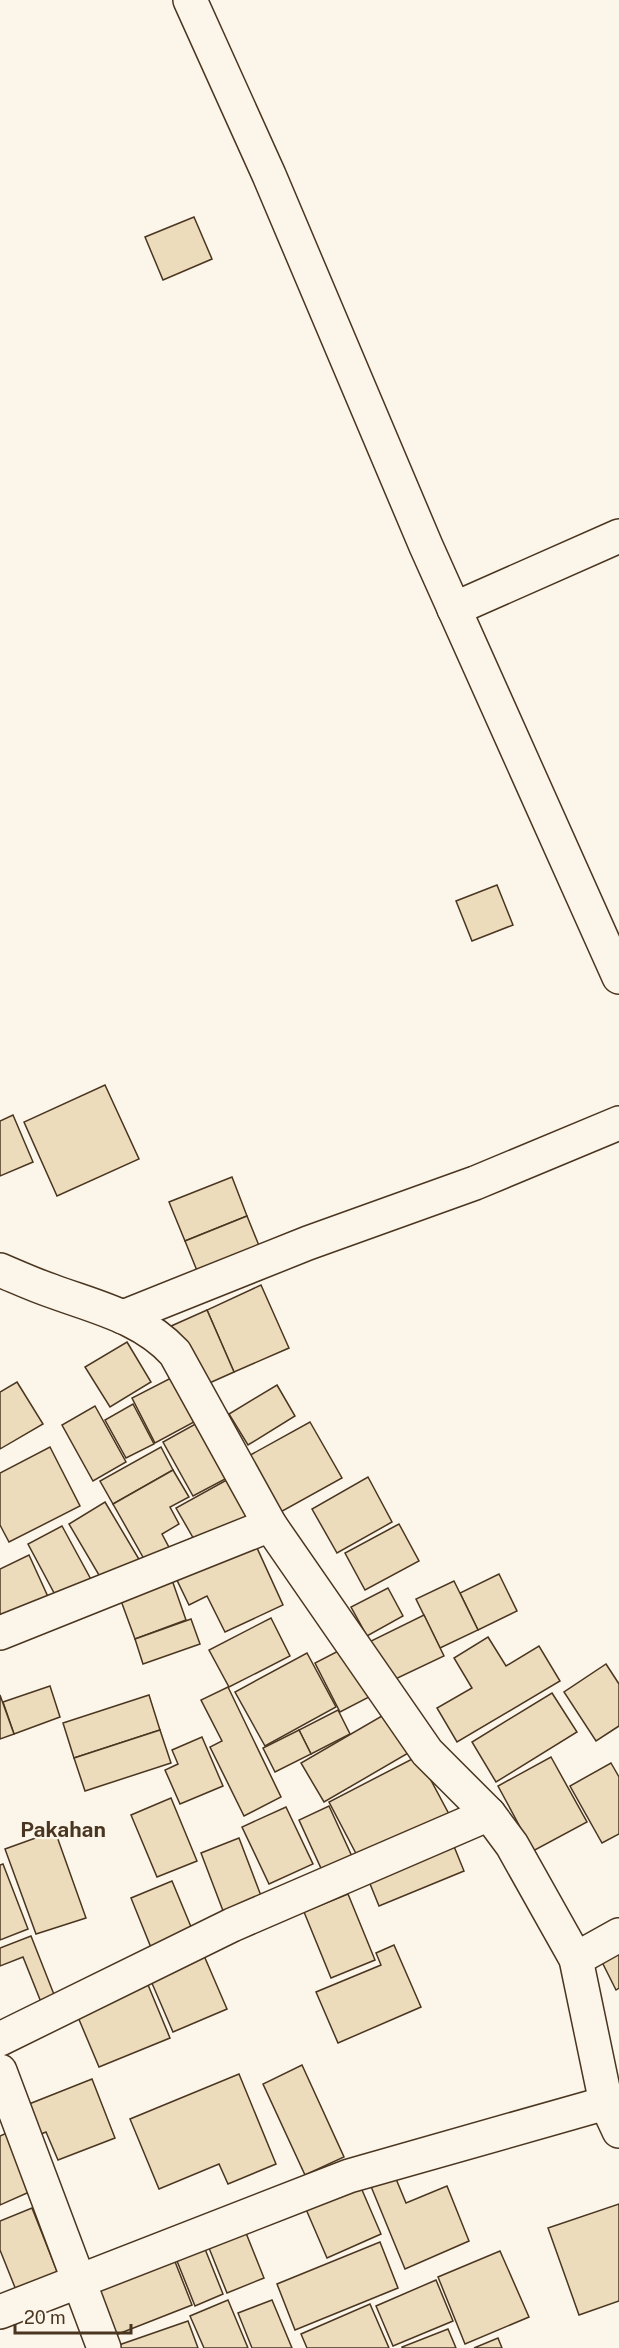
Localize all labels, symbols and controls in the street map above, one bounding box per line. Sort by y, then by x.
district label: Pakahan [20,1817,106,1842]
scale bar [15,2297,130,2335]
text: 20 m [24,2307,66,2328]

